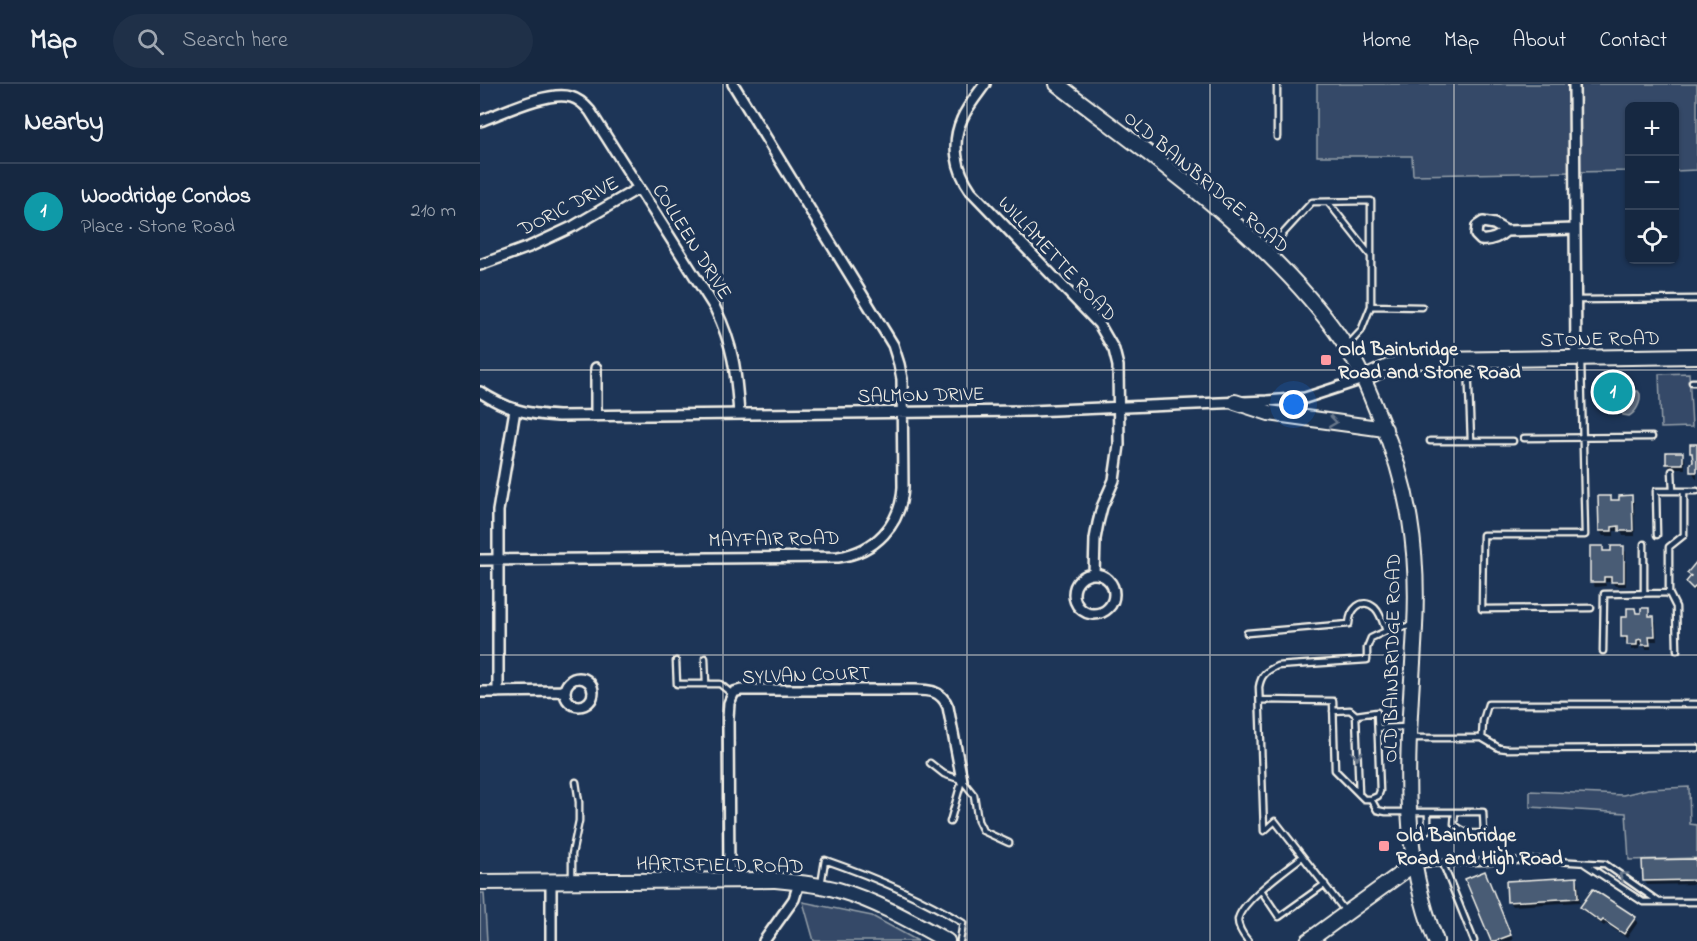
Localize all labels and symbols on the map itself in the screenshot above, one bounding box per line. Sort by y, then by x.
street label: OLD BAINBRIDGE ROAD [1116,105,1295,261]
street label: DORIC DRIVE [513,170,624,245]
street label: COLLEEN DRIVE [644,179,738,306]
street label: WILLAMETTE ROAD [990,190,1122,329]
street label: STONE ROAD [1540,325,1660,356]
place label: Old Bainbridge Road and Stone Road [1338,336,1521,388]
marker: Old Bainbridge Road and Stone Road [1319,353,1333,367]
pin: 1 [1594,370,1632,414]
street label: SALMON DRIVE [857,381,985,412]
your location [1279,390,1308,419]
one-way arrow [1329,415,1338,427]
street label: MAYFAIR ROAD [708,525,840,556]
street label: OLD BAINBRIDGE ROAD [1377,553,1410,763]
street label: SYLVAN COURT [741,660,871,693]
one-way arrow [1351,751,1364,760]
place label: Old Bainbridge Road and High Road [1396,822,1564,875]
marker: Old Bainbridge Road and High Road [1377,839,1391,853]
street label: HARTSFIELD ROAD [636,851,804,882]
one-way arrow [1618,872,1629,883]

